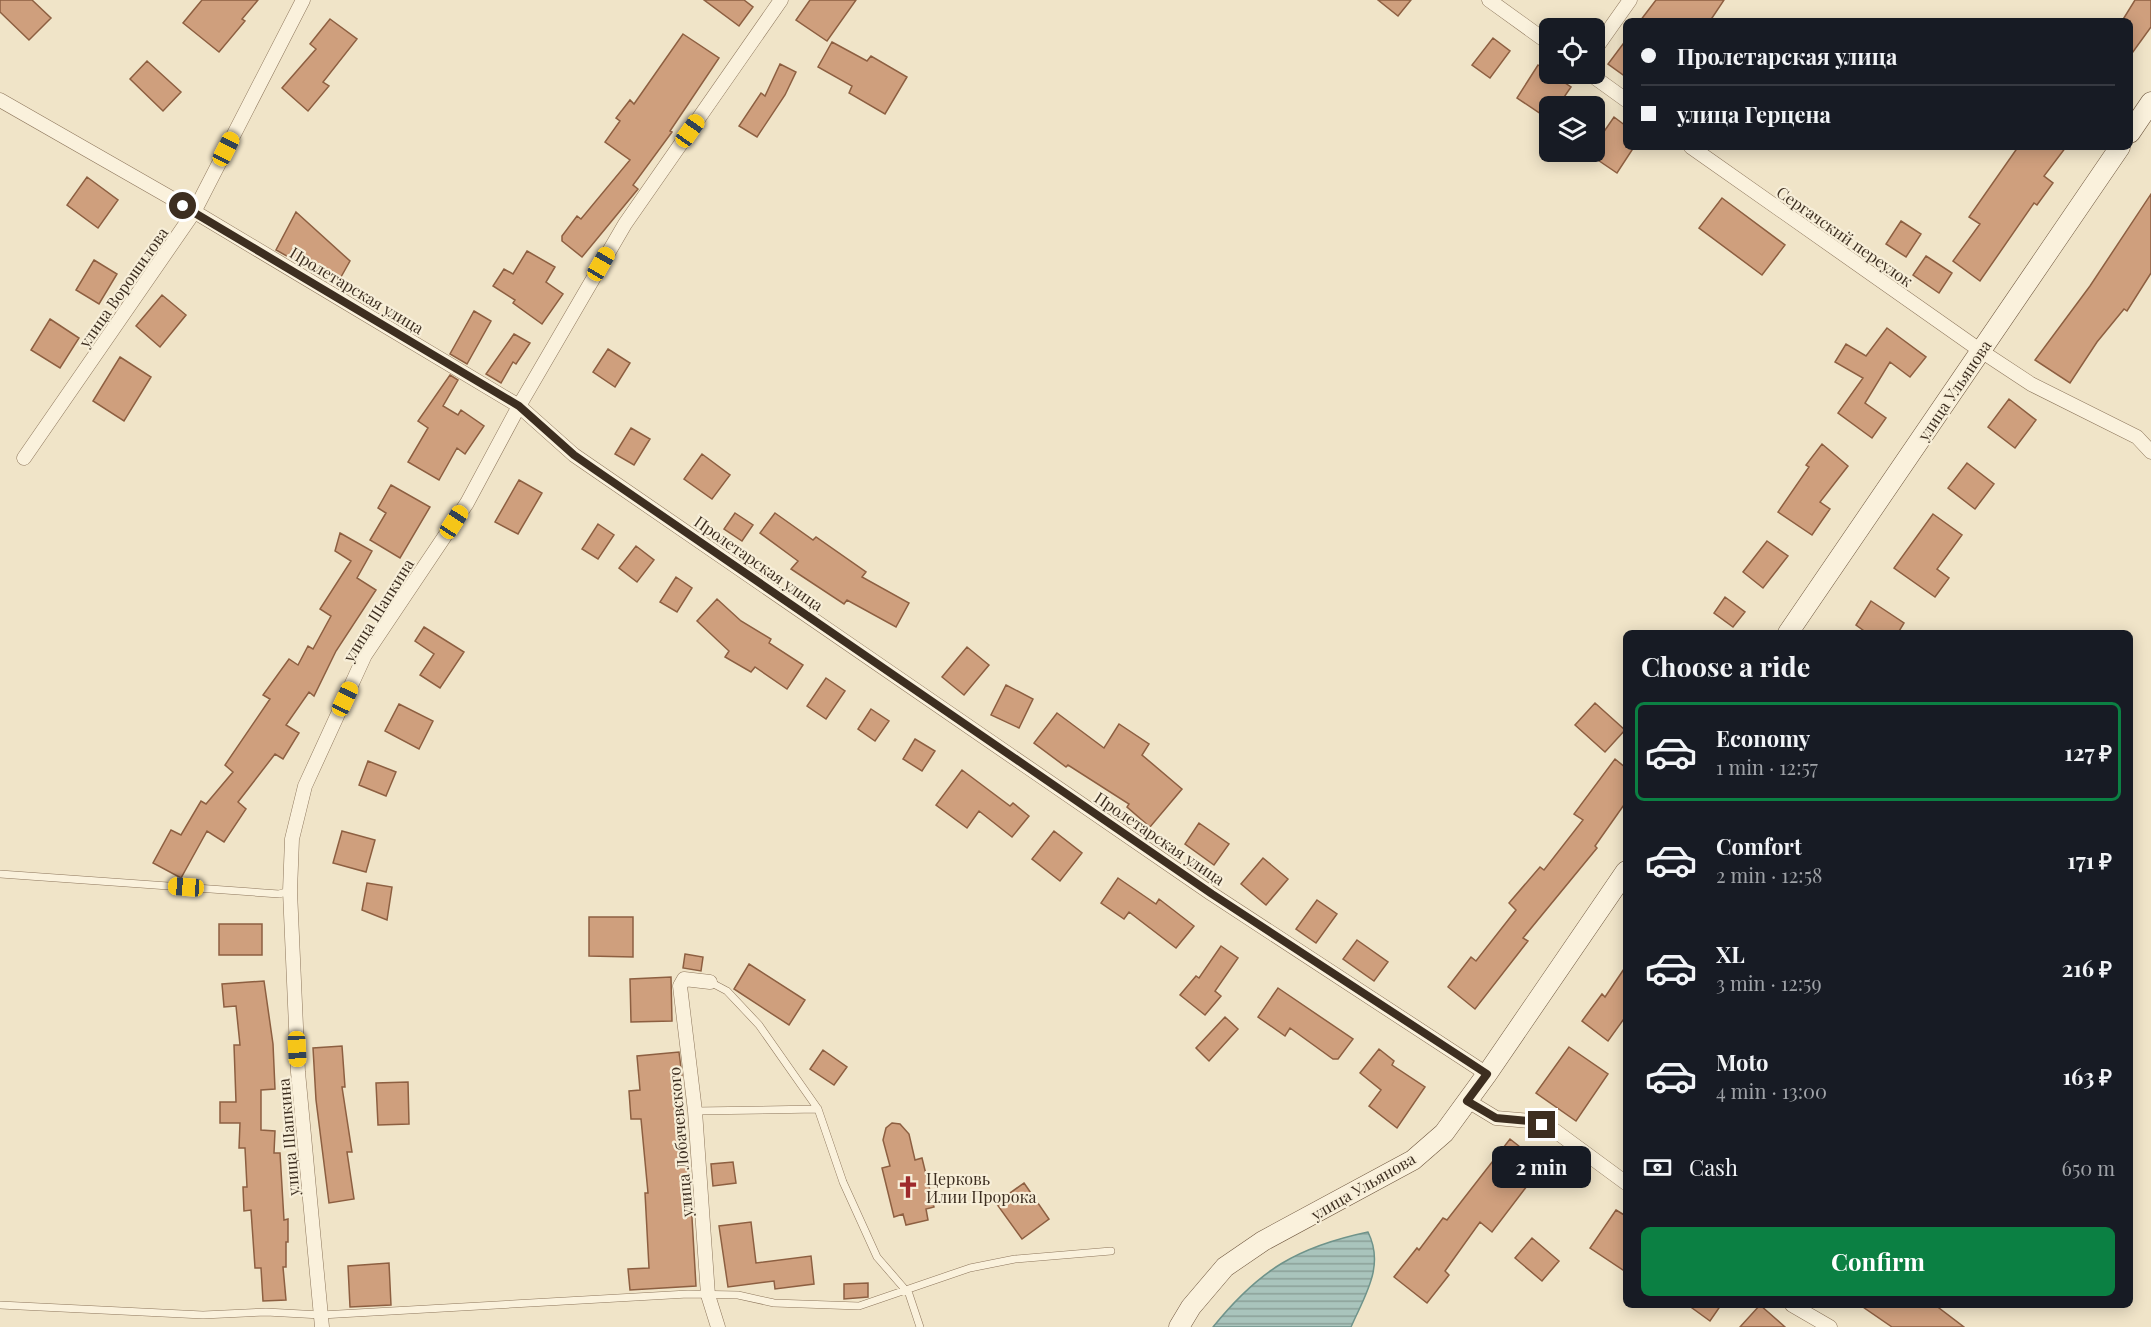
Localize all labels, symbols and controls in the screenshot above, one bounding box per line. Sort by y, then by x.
map controls [1539,18,1605,162]
button: locate [1539,18,1605,84]
text: Пролетарская улица [1677,41,1897,71]
button: layers [1539,96,1605,162]
text: улица Герцена [1677,99,1831,129]
car [672,111,708,151]
car [210,129,242,169]
street label: Сергачский переулок [1773,181,1917,291]
route start [169,192,196,219]
street label: улица Ворошилова [73,223,172,352]
street label: Пролетарская улица [286,242,428,338]
car [584,244,618,284]
street label: улица Ульянова [1912,336,1996,445]
car [437,502,471,542]
street label: Пролетарская улица [690,511,828,615]
street label: улица Шапкина [337,554,418,666]
text: Choose a ride [1641,648,1810,684]
car [329,679,361,719]
text: Economy [1716,723,1810,753]
icon: car [1644,725,1698,779]
text: 127 ₽ [2065,737,2112,767]
text: 1 min · 12:57 [1716,753,1818,780]
street label: Пролетарская улица [1091,787,1229,889]
text: Comfort [1716,831,1802,861]
icon: car [1644,833,1698,887]
text: 171 ₽ [2067,845,2112,875]
text: 2 min · 12:58 [1716,861,1822,888]
car [167,877,205,897]
text: XL [1716,939,1745,969]
icon: car [1644,941,1698,995]
text: 216 ₽ [2062,953,2112,983]
text: 3 min · 12:59 [1716,969,1822,996]
car [287,1031,307,1067]
text: Moto [1716,1047,1769,1077]
icon: car [1644,1049,1698,1103]
text: 163 ₽ [2063,1061,2112,1091]
street label: улица Лобачевского [663,1066,697,1219]
street label: улица Шапкина [272,1077,304,1198]
text: 4 min · 13:00 [1716,1077,1827,1104]
route end [1528,1111,1555,1138]
callout: 2 min [1492,1146,1592,1188]
street label: улица Ульянова [1306,1148,1419,1225]
icon: cash [1641,1151,1674,1184]
text: Cash [1689,1152,1738,1182]
text: 2 min [1516,1153,1567,1180]
text: 650 m [2062,1154,2115,1181]
place label: Церковь Илии Пророка [926,1168,1037,1207]
church icon: Церковь Илии Пророка [895,1174,921,1200]
button: Confirm [1641,1227,2115,1296]

